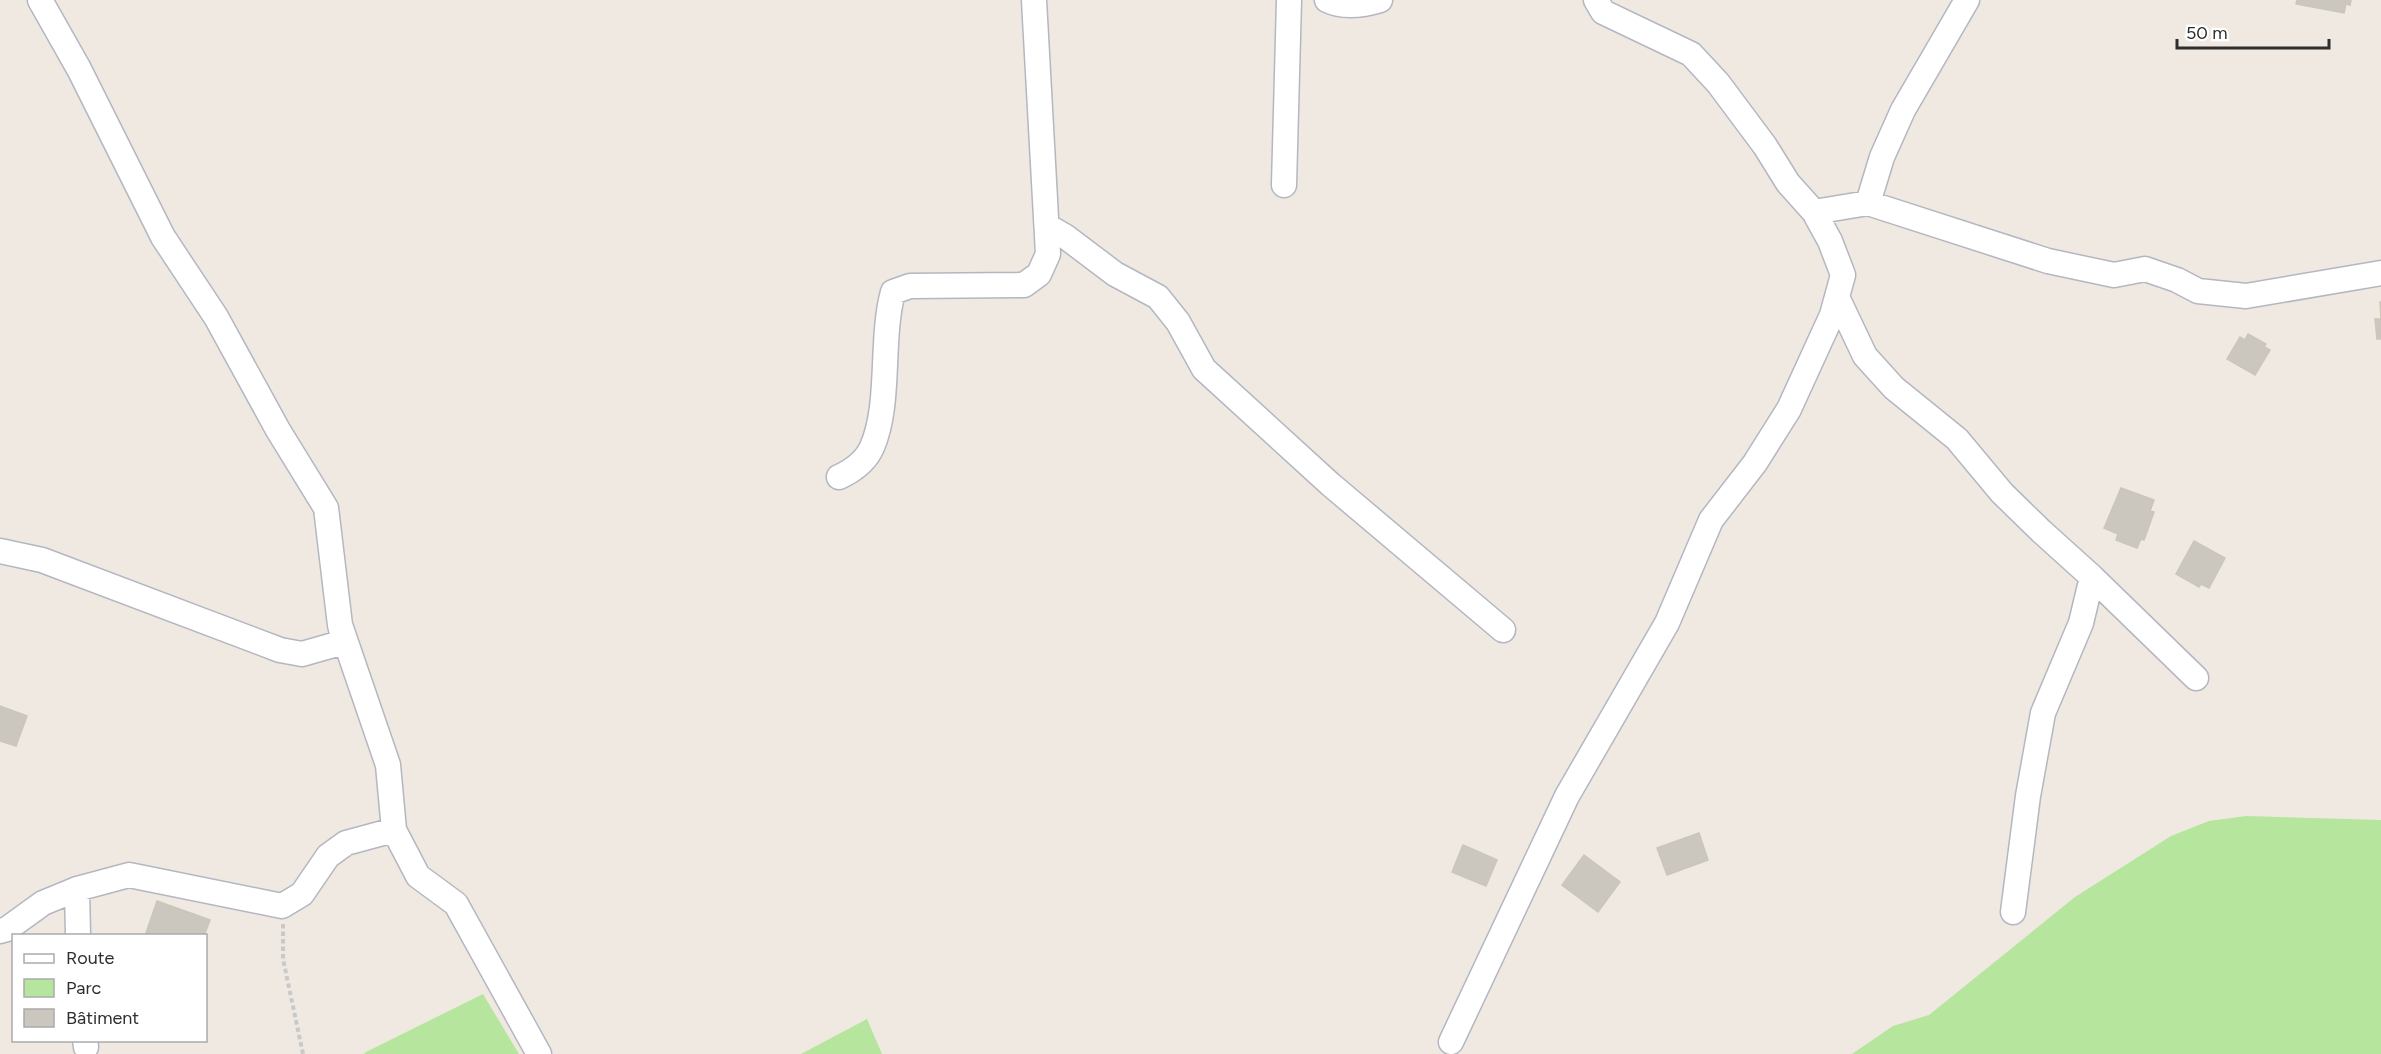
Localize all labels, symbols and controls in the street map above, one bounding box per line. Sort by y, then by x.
scale bar [2177,12,2328,50]
text: 50 m [2186,22,2228,44]
legend [12,934,207,1042]
text: Route [66,947,115,969]
text: Parc [66,977,102,999]
text: Bâtiment [66,1007,139,1029]

